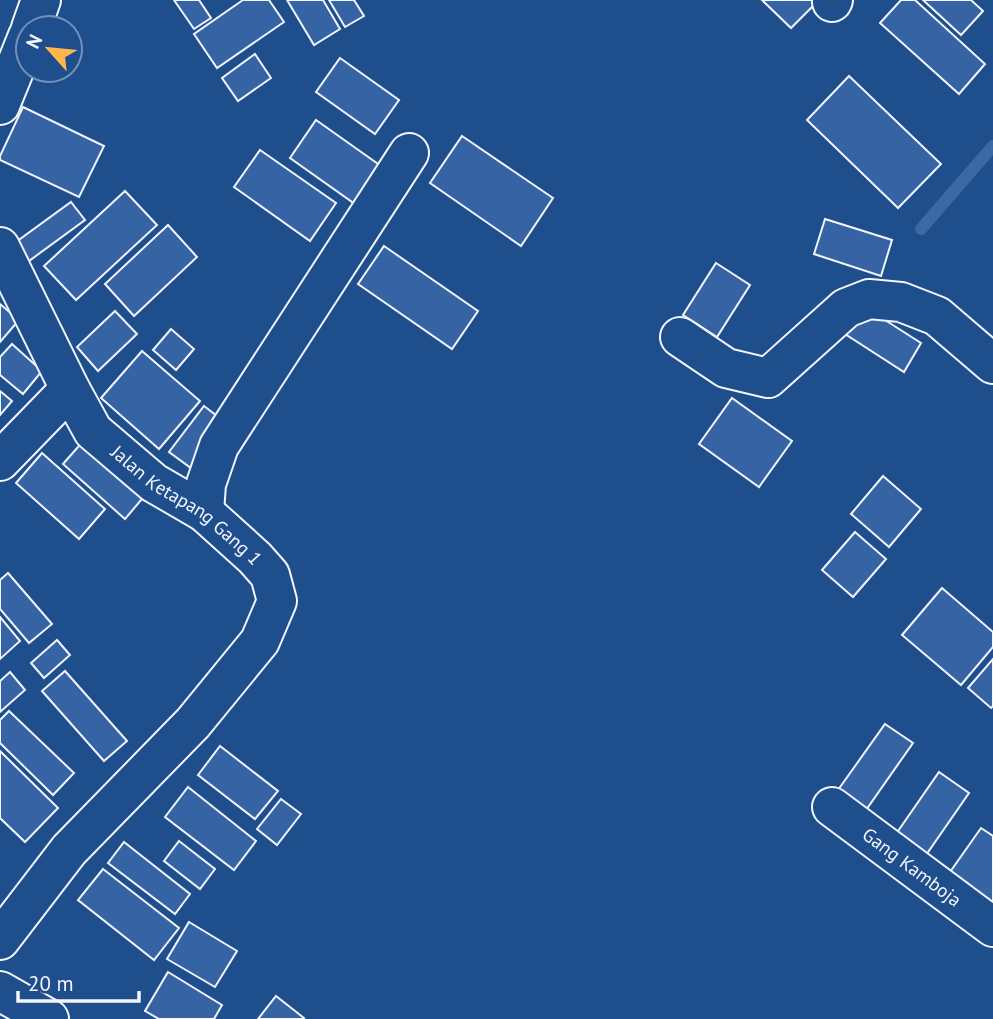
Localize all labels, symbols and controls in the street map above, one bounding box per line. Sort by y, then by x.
north arrow [14,14,84,84]
text: N [20,30,47,52]
street label: Jalan Ketapang Gang 1 [106,439,267,570]
street label: Gang Kamboja [858,822,967,912]
scale bar [18,960,138,1004]
text: 20 m [28,970,74,997]

